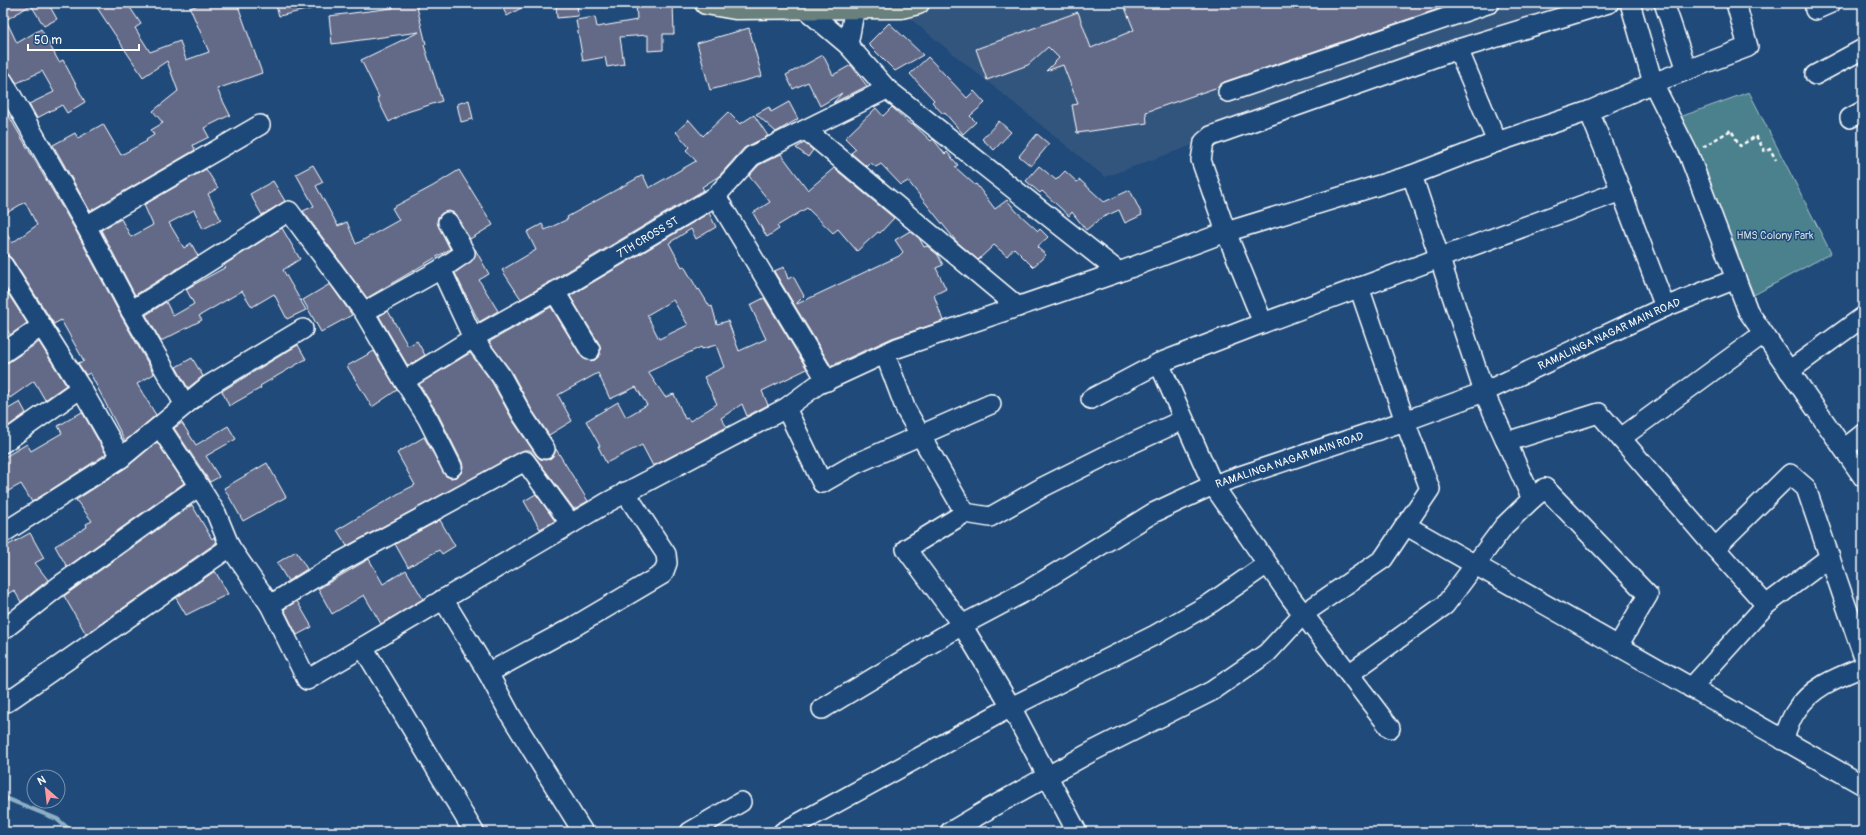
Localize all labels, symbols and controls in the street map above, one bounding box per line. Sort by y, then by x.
scale bar [28,26,139,52]
text: 50 m [34,33,62,48]
street label: 7TH CROSS ST [614,214,681,260]
park label: HMS Colony Park [1736,229,1814,242]
street label: RAMALINGA NAGAR MAIN ROAD [1536,295,1682,372]
street label: RAMALINGA NAGAR MAIN ROAD [1214,429,1365,490]
north arrow [26,769,66,809]
text: N [35,773,48,788]

